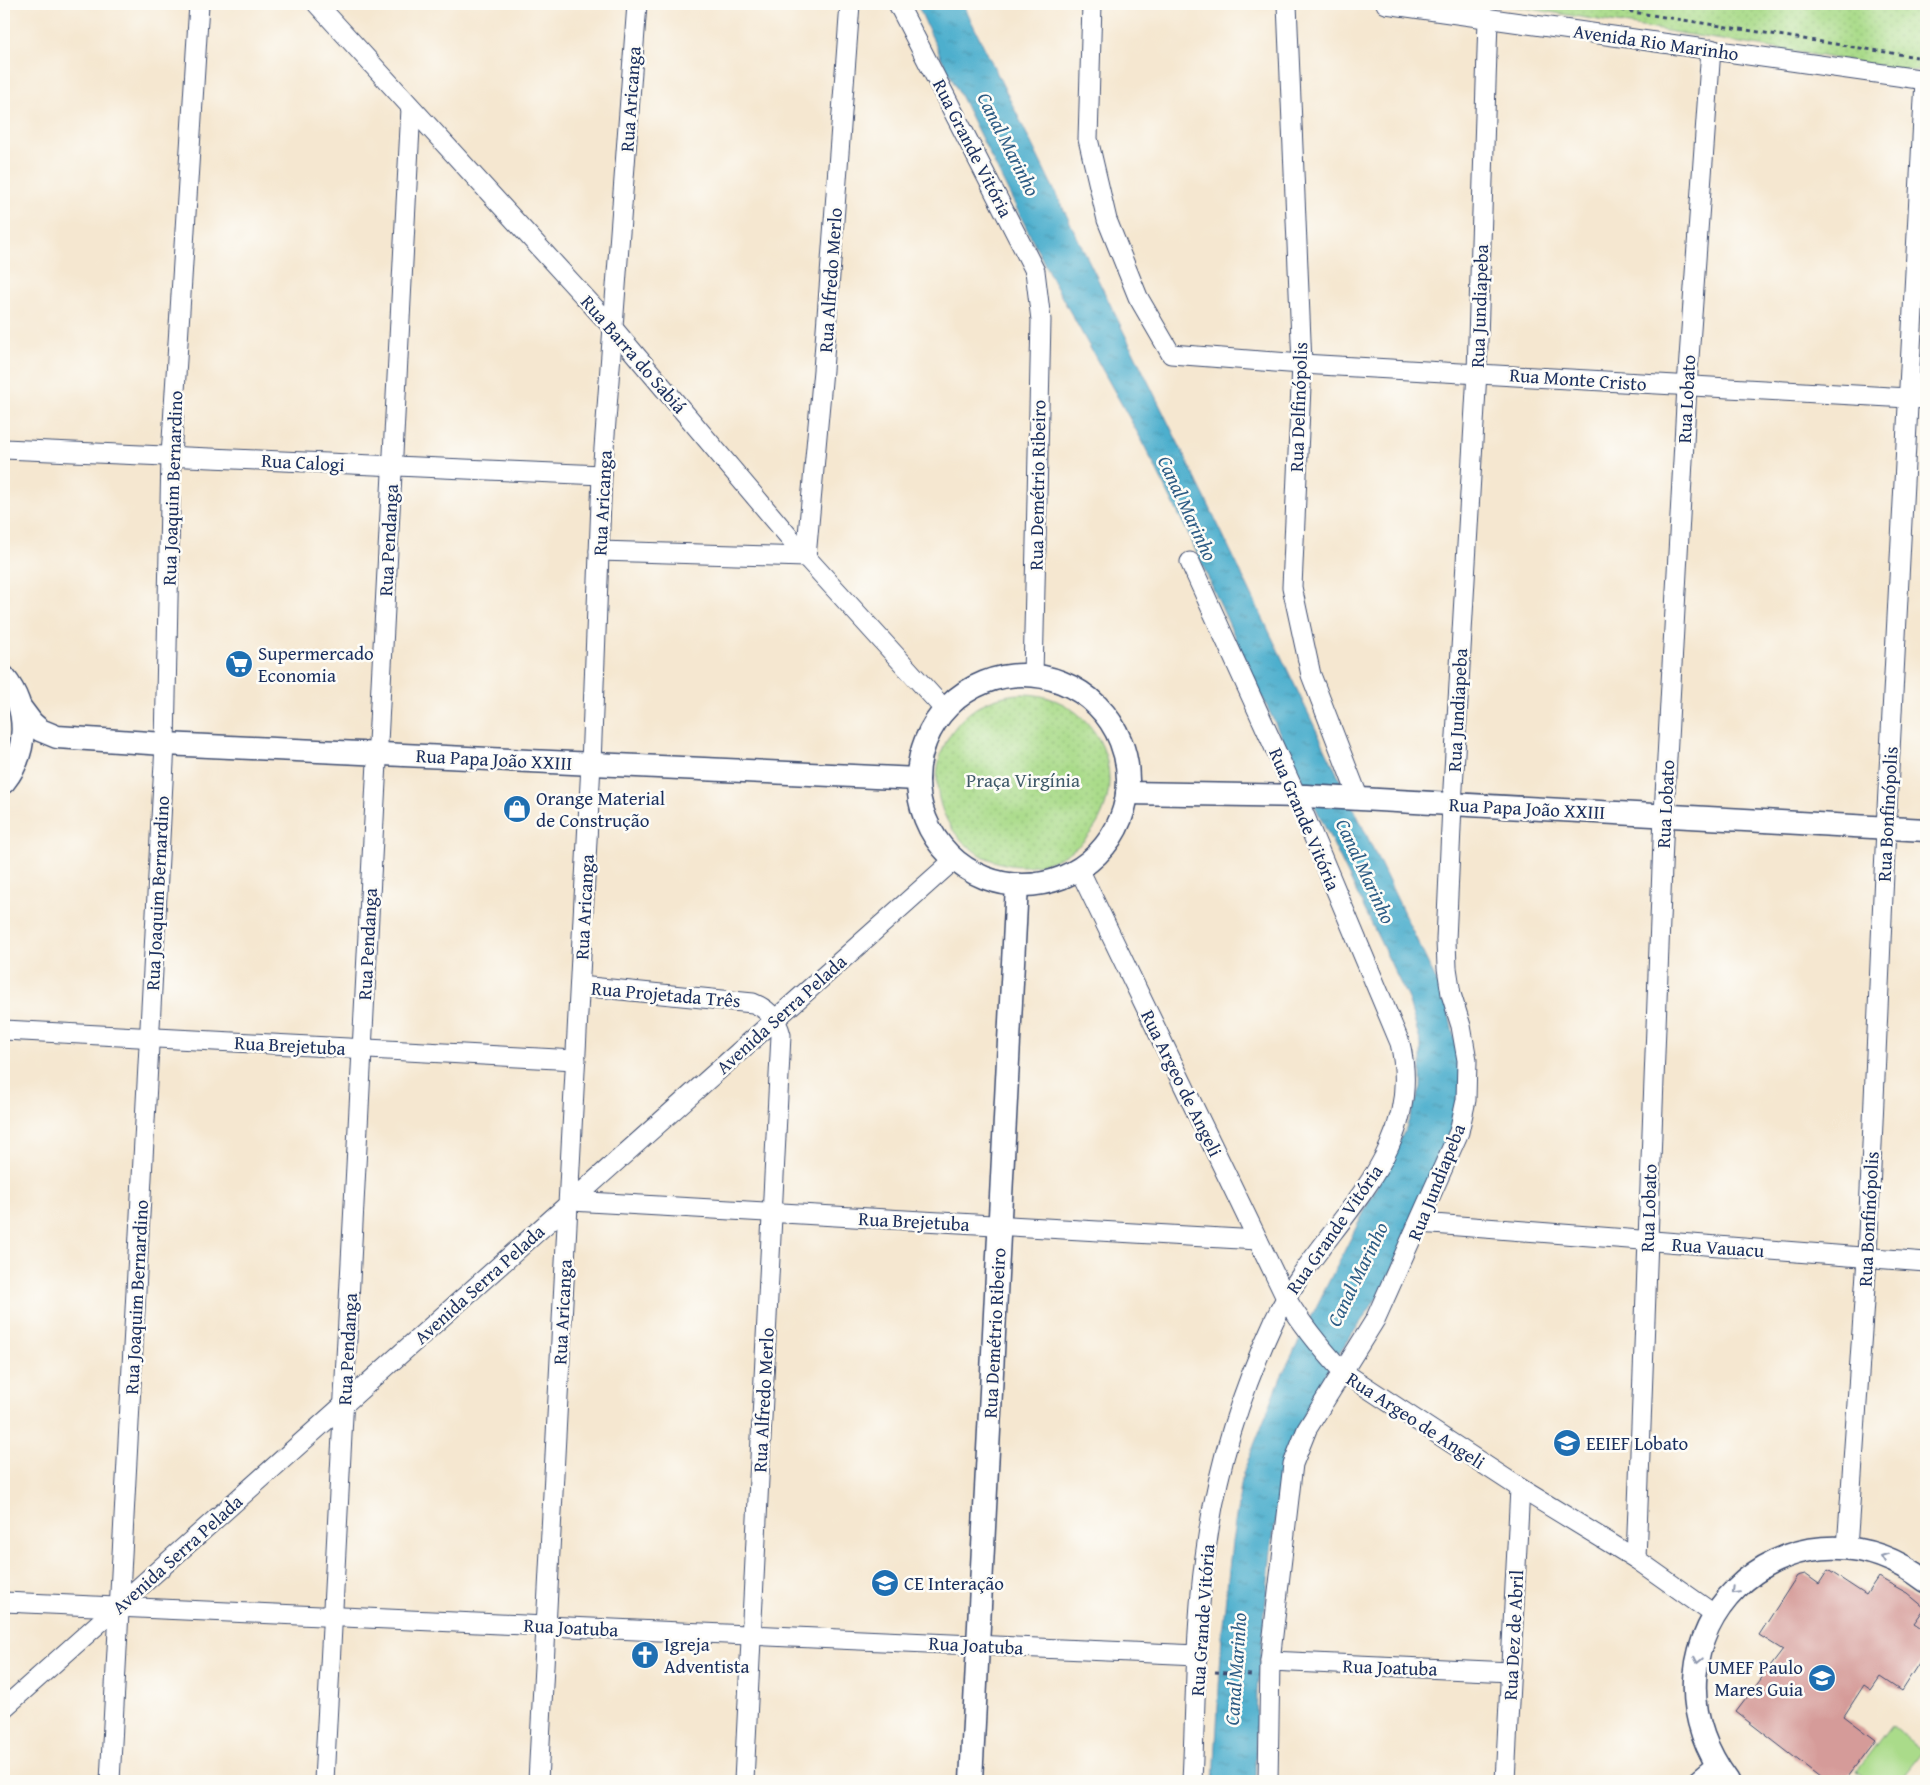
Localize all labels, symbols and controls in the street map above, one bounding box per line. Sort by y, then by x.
street label: Avenida Rio Marinho [1571,17,1741,67]
street label: Rua Aricanga [612,45,648,153]
street label: Rua Grande Vitória [926,74,1020,222]
water label: Canal Marinho [970,87,1048,201]
street label: Rua Alfredo Merlo [811,207,849,353]
street label: Rua Jundiapeba [1463,244,1495,368]
street label: Rua Barra do Sabiá [574,289,694,419]
street label: Rua Delfinópolis [1282,341,1314,473]
street label: Rua Lobato [1670,354,1702,444]
street label: Rua Monte Cristo [1508,360,1648,398]
street label: Rua Joaquim Bernardino [155,390,189,586]
street label: Rua Demétrio Ribeiro [1022,399,1052,571]
street label: Rua Calogi [261,446,345,478]
street label: Rua Aricanga [585,450,619,556]
water label: Canal Marinho [1151,451,1225,566]
street label: Rua Pendanga [371,483,405,597]
place label: Supermercado Economia [258,639,374,689]
street label: Rua Jundiapeba [1440,647,1474,773]
supermarket icon: Supermercado Economia [224,649,254,679]
street label: Rua Papa João XXIII [415,741,573,777]
street label: Rua Grande Vitória [1262,743,1348,895]
street label: Rua Bonfinópolis [1869,746,1905,882]
street label: Rua Lobato [1649,759,1681,849]
park label: Praça Virgínia [966,766,1080,794]
place label: Orange Material de Construção [536,784,665,834]
street label: Rua Papa João XXIII [1448,790,1606,826]
shop icon: Orange Material de Construção [502,794,532,824]
street label: Rua Joaquim Bernardino [138,795,176,991]
water label: Canal Marinho [1329,814,1403,929]
street label: Rua Aricanga [567,854,601,960]
street label: Rua Pendanga [350,887,384,1001]
street label: Avenida Serra Pelada [709,948,853,1080]
street label: Rua Projetada Três [590,974,742,1014]
street label: Rua Argeo de Angeli [1134,1005,1230,1161]
street label: Rua Brejetuba [234,1028,346,1062]
street label: Rua Jundiapeba [1400,1119,1472,1245]
street label: Rua Bonfinópolis [1850,1151,1886,1287]
street label: Rua Grande Vitória [1279,1159,1389,1299]
street label: Rua Lobato [1632,1163,1664,1253]
street label: Rua Joaquim Bernardino [117,1199,155,1395]
street label: Rua Brejetuba [858,1204,970,1238]
water label: Canal Marinho [1319,1217,1395,1331]
street label: Avenida Serra Pelada [407,1218,551,1350]
street label: Rua Vauacu [1671,1230,1766,1264]
street label: Rua Demétrio Ribeiro [976,1247,1012,1419]
street label: Rua Aricanga [545,1259,579,1365]
street label: Rua Pendanga [330,1292,364,1406]
street label: Rua Alfredo Merlo [745,1327,781,1473]
street label: Rua Argeo de Angeli [1341,1365,1491,1475]
school or university icon: EEIEF Lobato [1552,1428,1582,1458]
place label: EEIEF Lobato [1586,1429,1688,1457]
street label: Avenida Serra Pelada [105,1488,249,1620]
street label: Rua Grande Vitória [1183,1543,1221,1697]
one-way arrow [1880,1553,1889,1563]
school or university icon: CE Interação [870,1568,900,1598]
place label: CE Interação [904,1569,1004,1597]
street label: Rua Dez de Abril [1496,1569,1530,1701]
one-way arrow [1732,1585,1741,1594]
street label: Rua Joatuba [523,1611,619,1643]
water label: Canal Marinho [1217,1611,1253,1726]
street label: Rua Joatuba [928,1629,1024,1661]
place label: Igreja Adventista [664,1630,750,1680]
church icon: Igreja Adventista [630,1640,660,1670]
street label: Rua Joatuba [1342,1651,1438,1683]
place label: UMEF Paulo Mares Guia [1707,1653,1803,1703]
one-way arrow [1693,1656,1703,1665]
school or university icon: UMEF Paulo Mares Guia [1807,1663,1837,1693]

